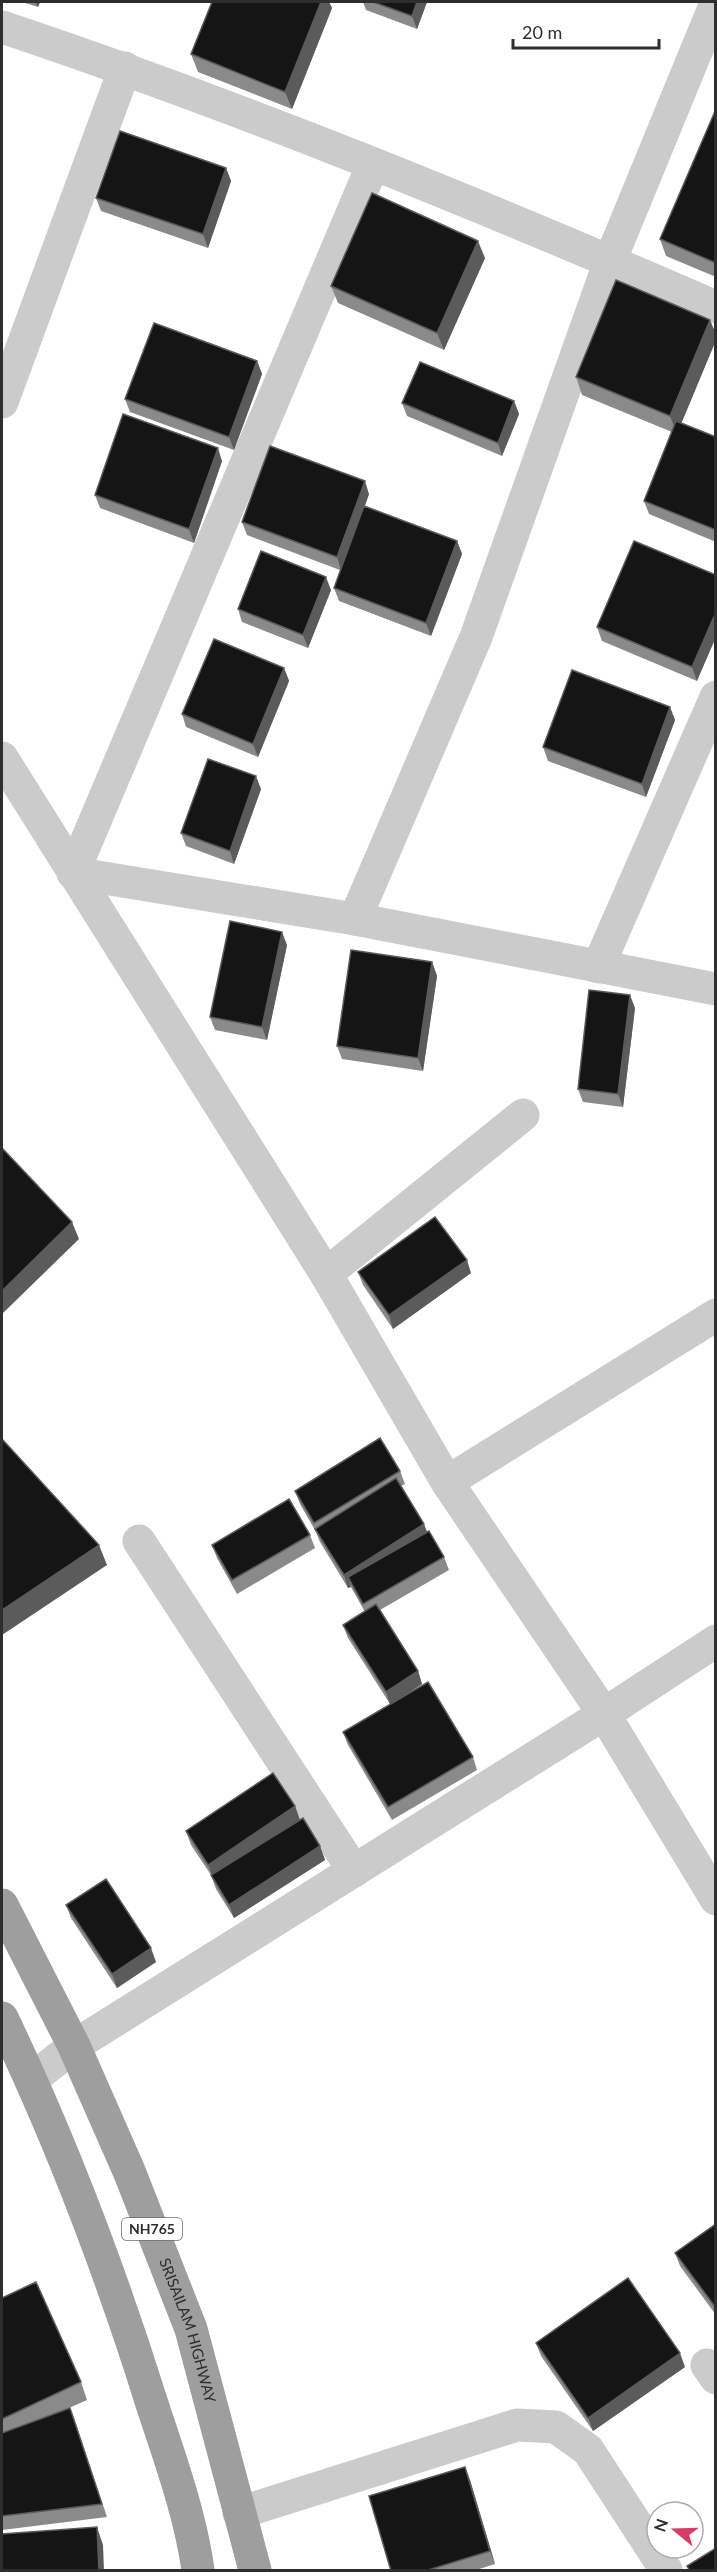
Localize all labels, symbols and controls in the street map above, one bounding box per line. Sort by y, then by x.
scale bar [513,12,658,50]
text: 20 m [522,21,562,43]
road number: NH765 [122,2218,182,2240]
street label: SRISAILAM HIGHWAY [156,2255,220,2405]
north arrow [645,2500,705,2560]
text: N [649,2516,671,2534]

